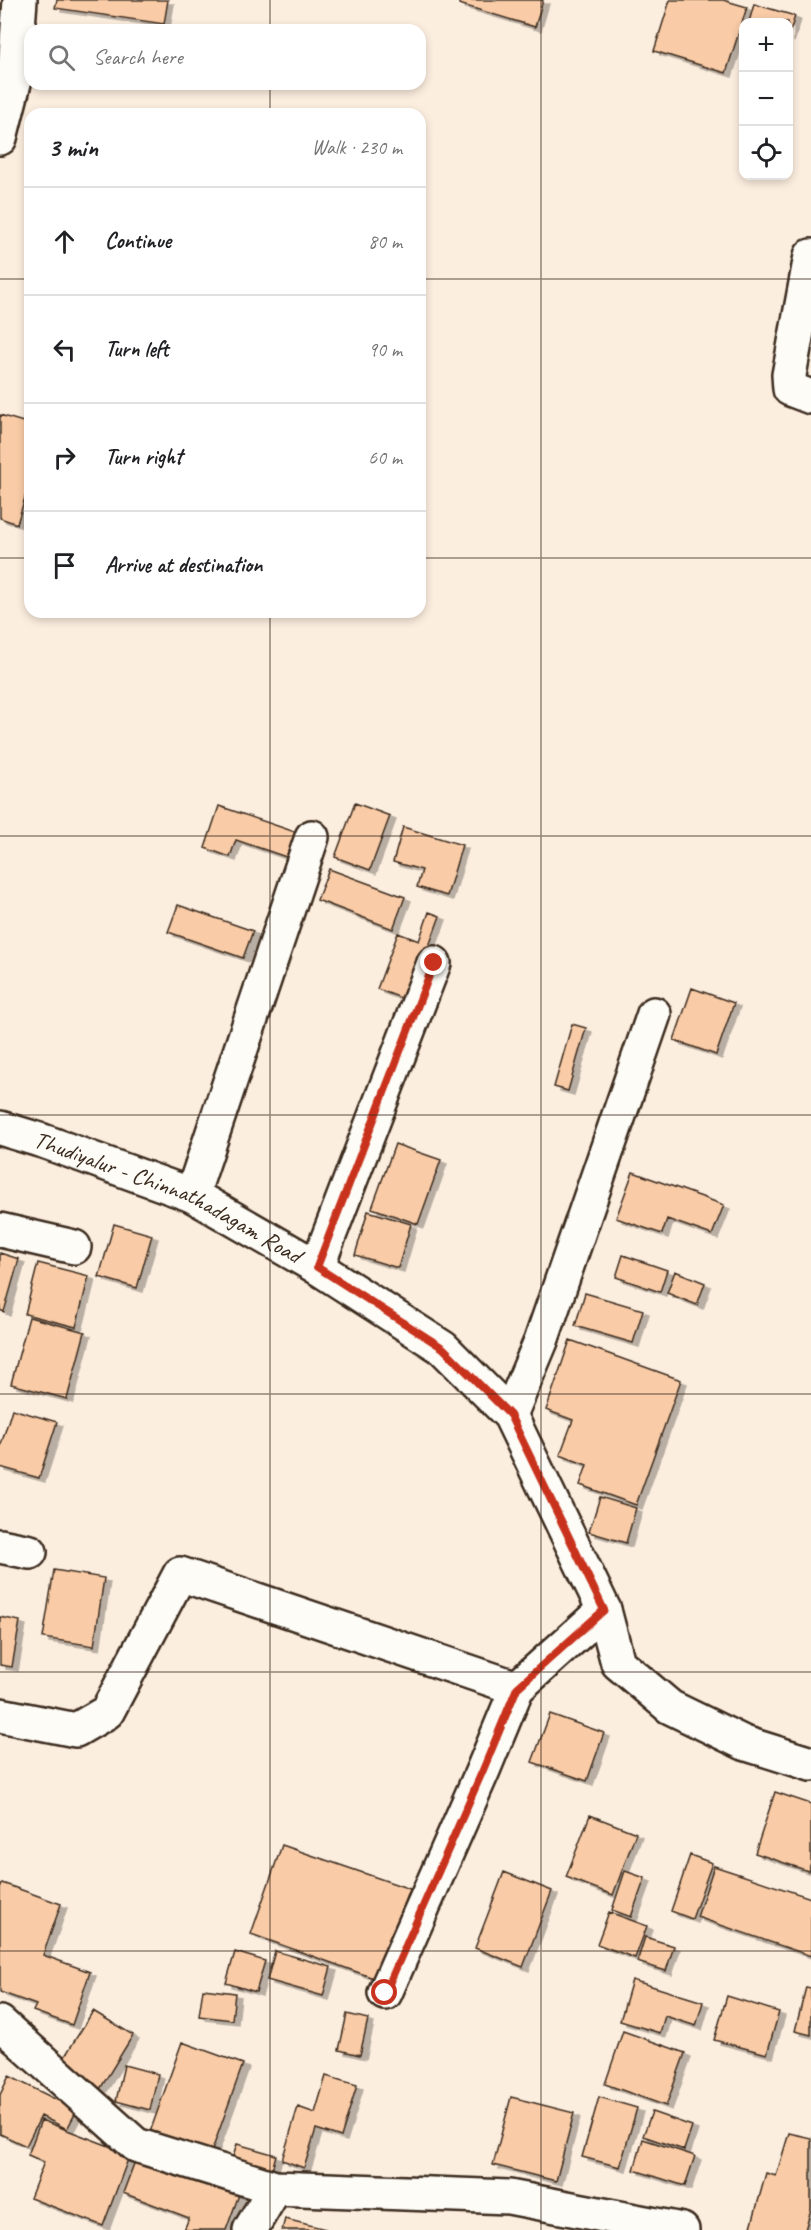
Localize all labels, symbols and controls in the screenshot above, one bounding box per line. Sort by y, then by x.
map controls [739,18,793,180]
button: + [739,18,793,72]
search box [24,24,426,90]
icon: search [45,41,78,74]
text: Search here [93,43,183,71]
button: − [739,72,793,126]
button: locate [739,126,793,180]
text: 3 min [48,131,98,164]
text: Walk · 230 m [312,135,402,160]
icon: ahead [48,225,81,258]
text: Continue [105,227,171,255]
text: 80 m [368,229,402,254]
icon: left [48,333,81,366]
text: Turn left [105,335,169,363]
text: 90 m [368,337,402,362]
icon: right [48,441,81,474]
text: Turn right [105,443,182,471]
text: 60 m [368,445,402,470]
icon: arrive [48,549,81,582]
text: Arrive at destination [105,551,262,579]
route end [420,949,446,975]
street label: Thudiyalur - Chinnathadagam Road [31,1124,310,1272]
route start [371,1979,397,2005]

